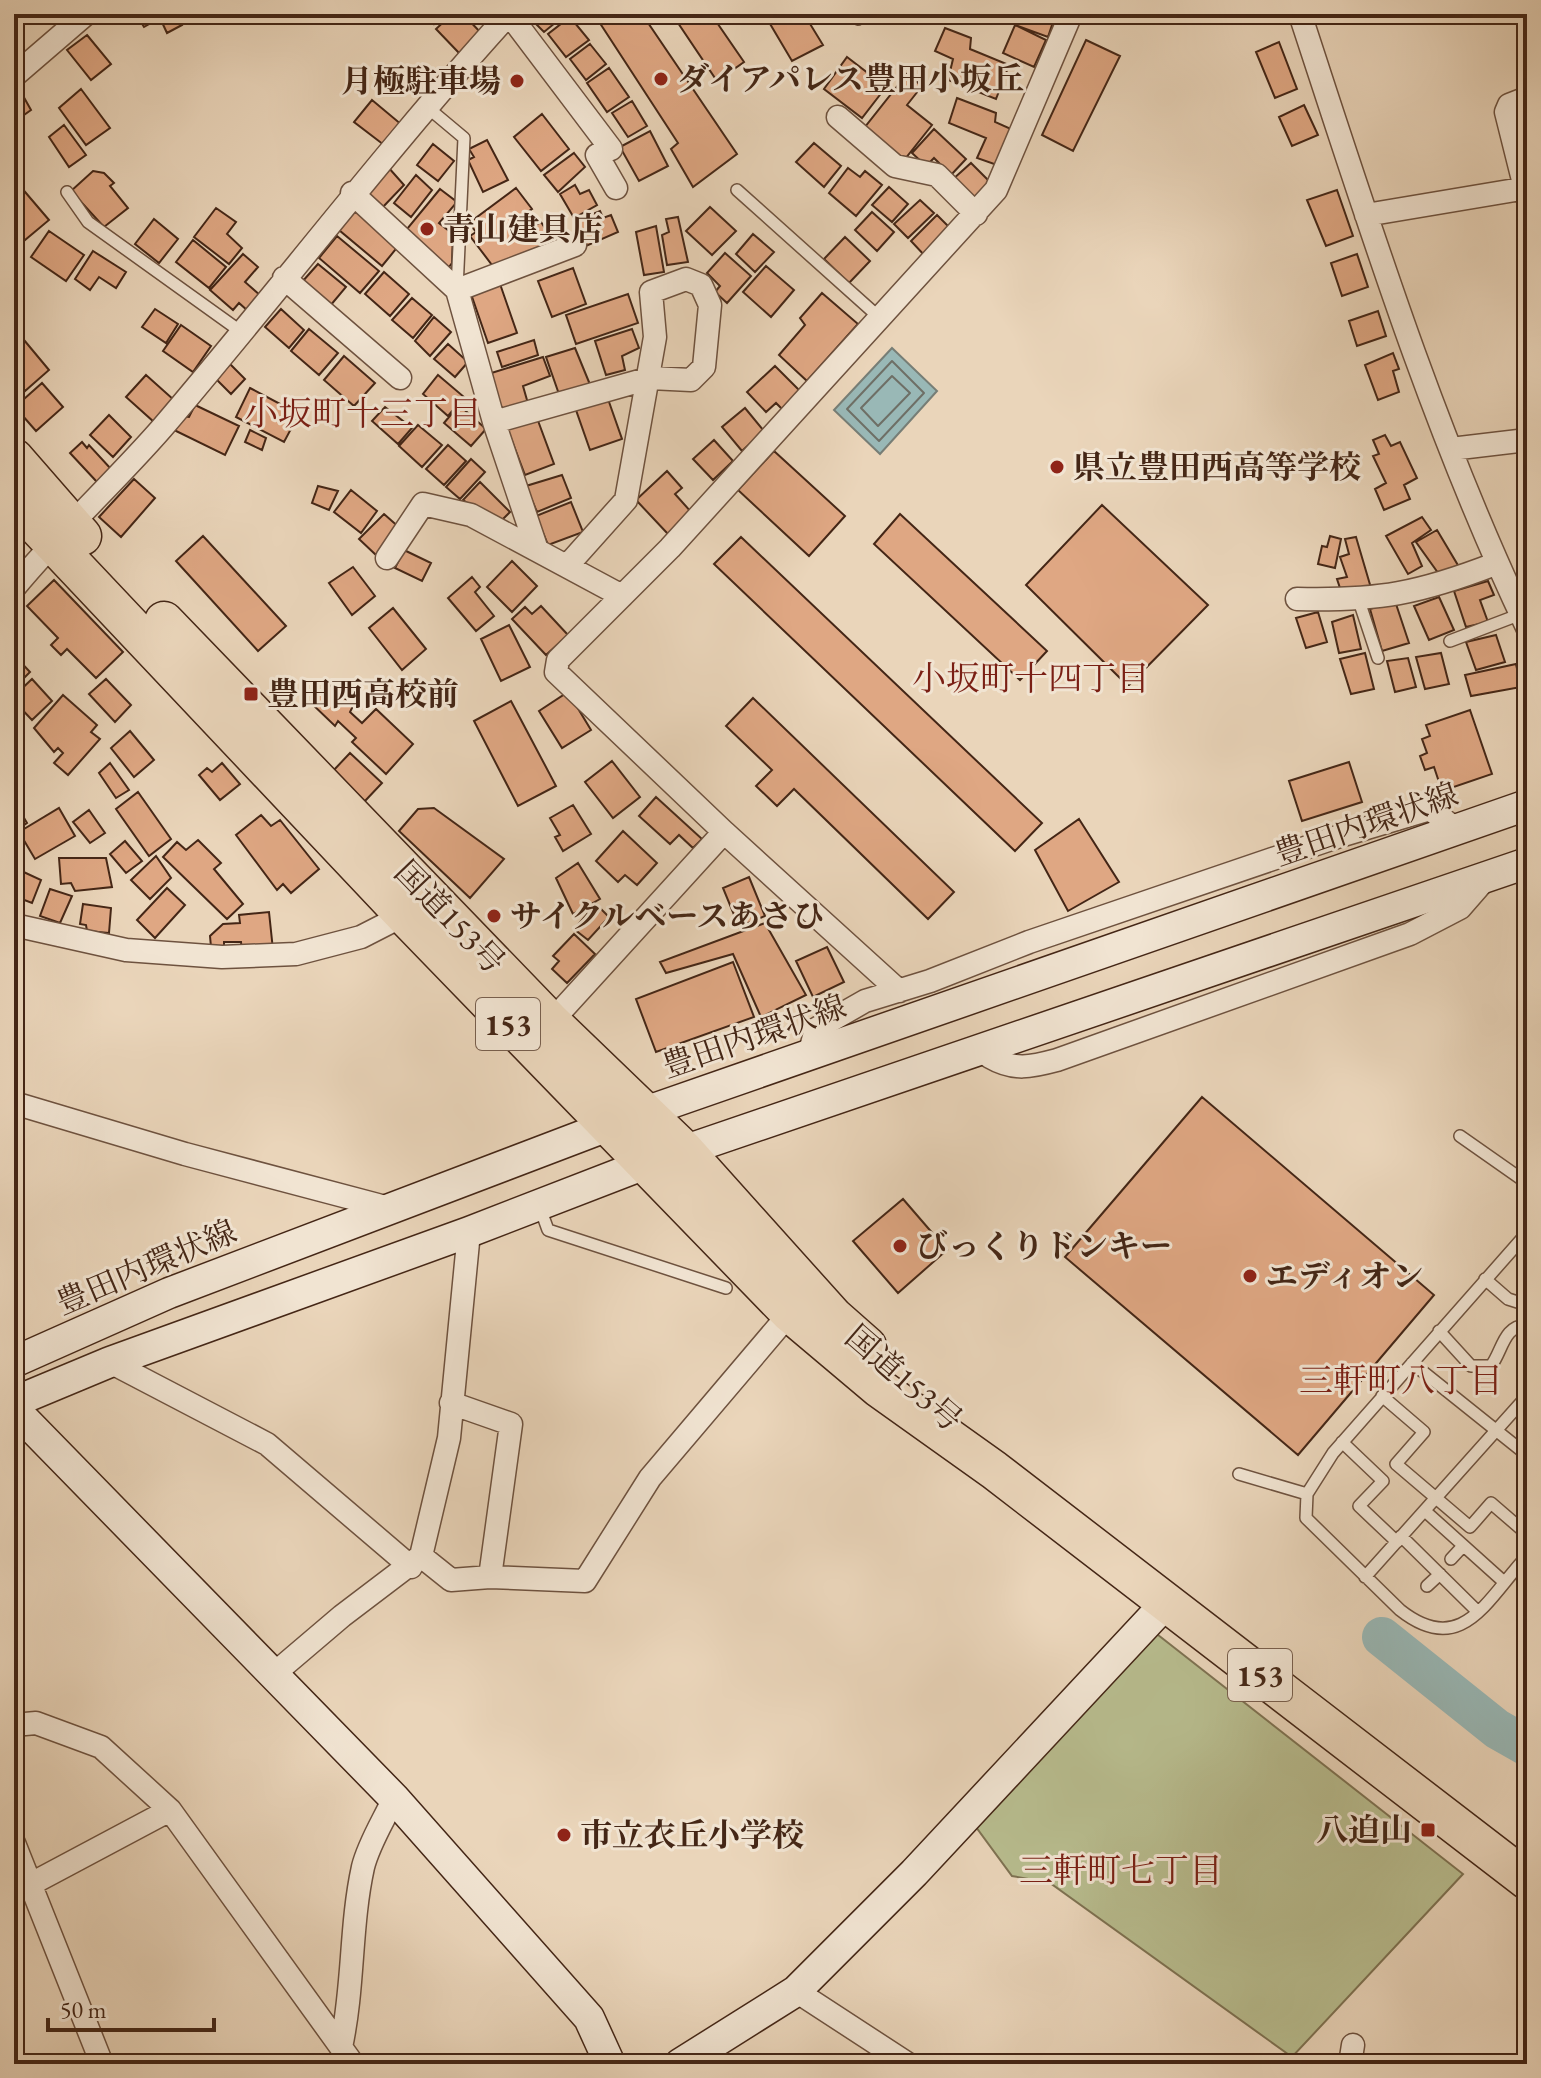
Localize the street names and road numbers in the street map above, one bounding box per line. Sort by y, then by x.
street label: 豊田内環状線 [1268,773,1464,875]
street label: 国道153号 [386,851,514,983]
street label: 豊田内環状線 [656,985,852,1087]
road number: 153 [476,998,540,1050]
street label: 豊田内環状線 [49,1210,243,1324]
street label: 国道153号 [837,1316,971,1440]
road number: 153 [1228,1649,1292,1701]

